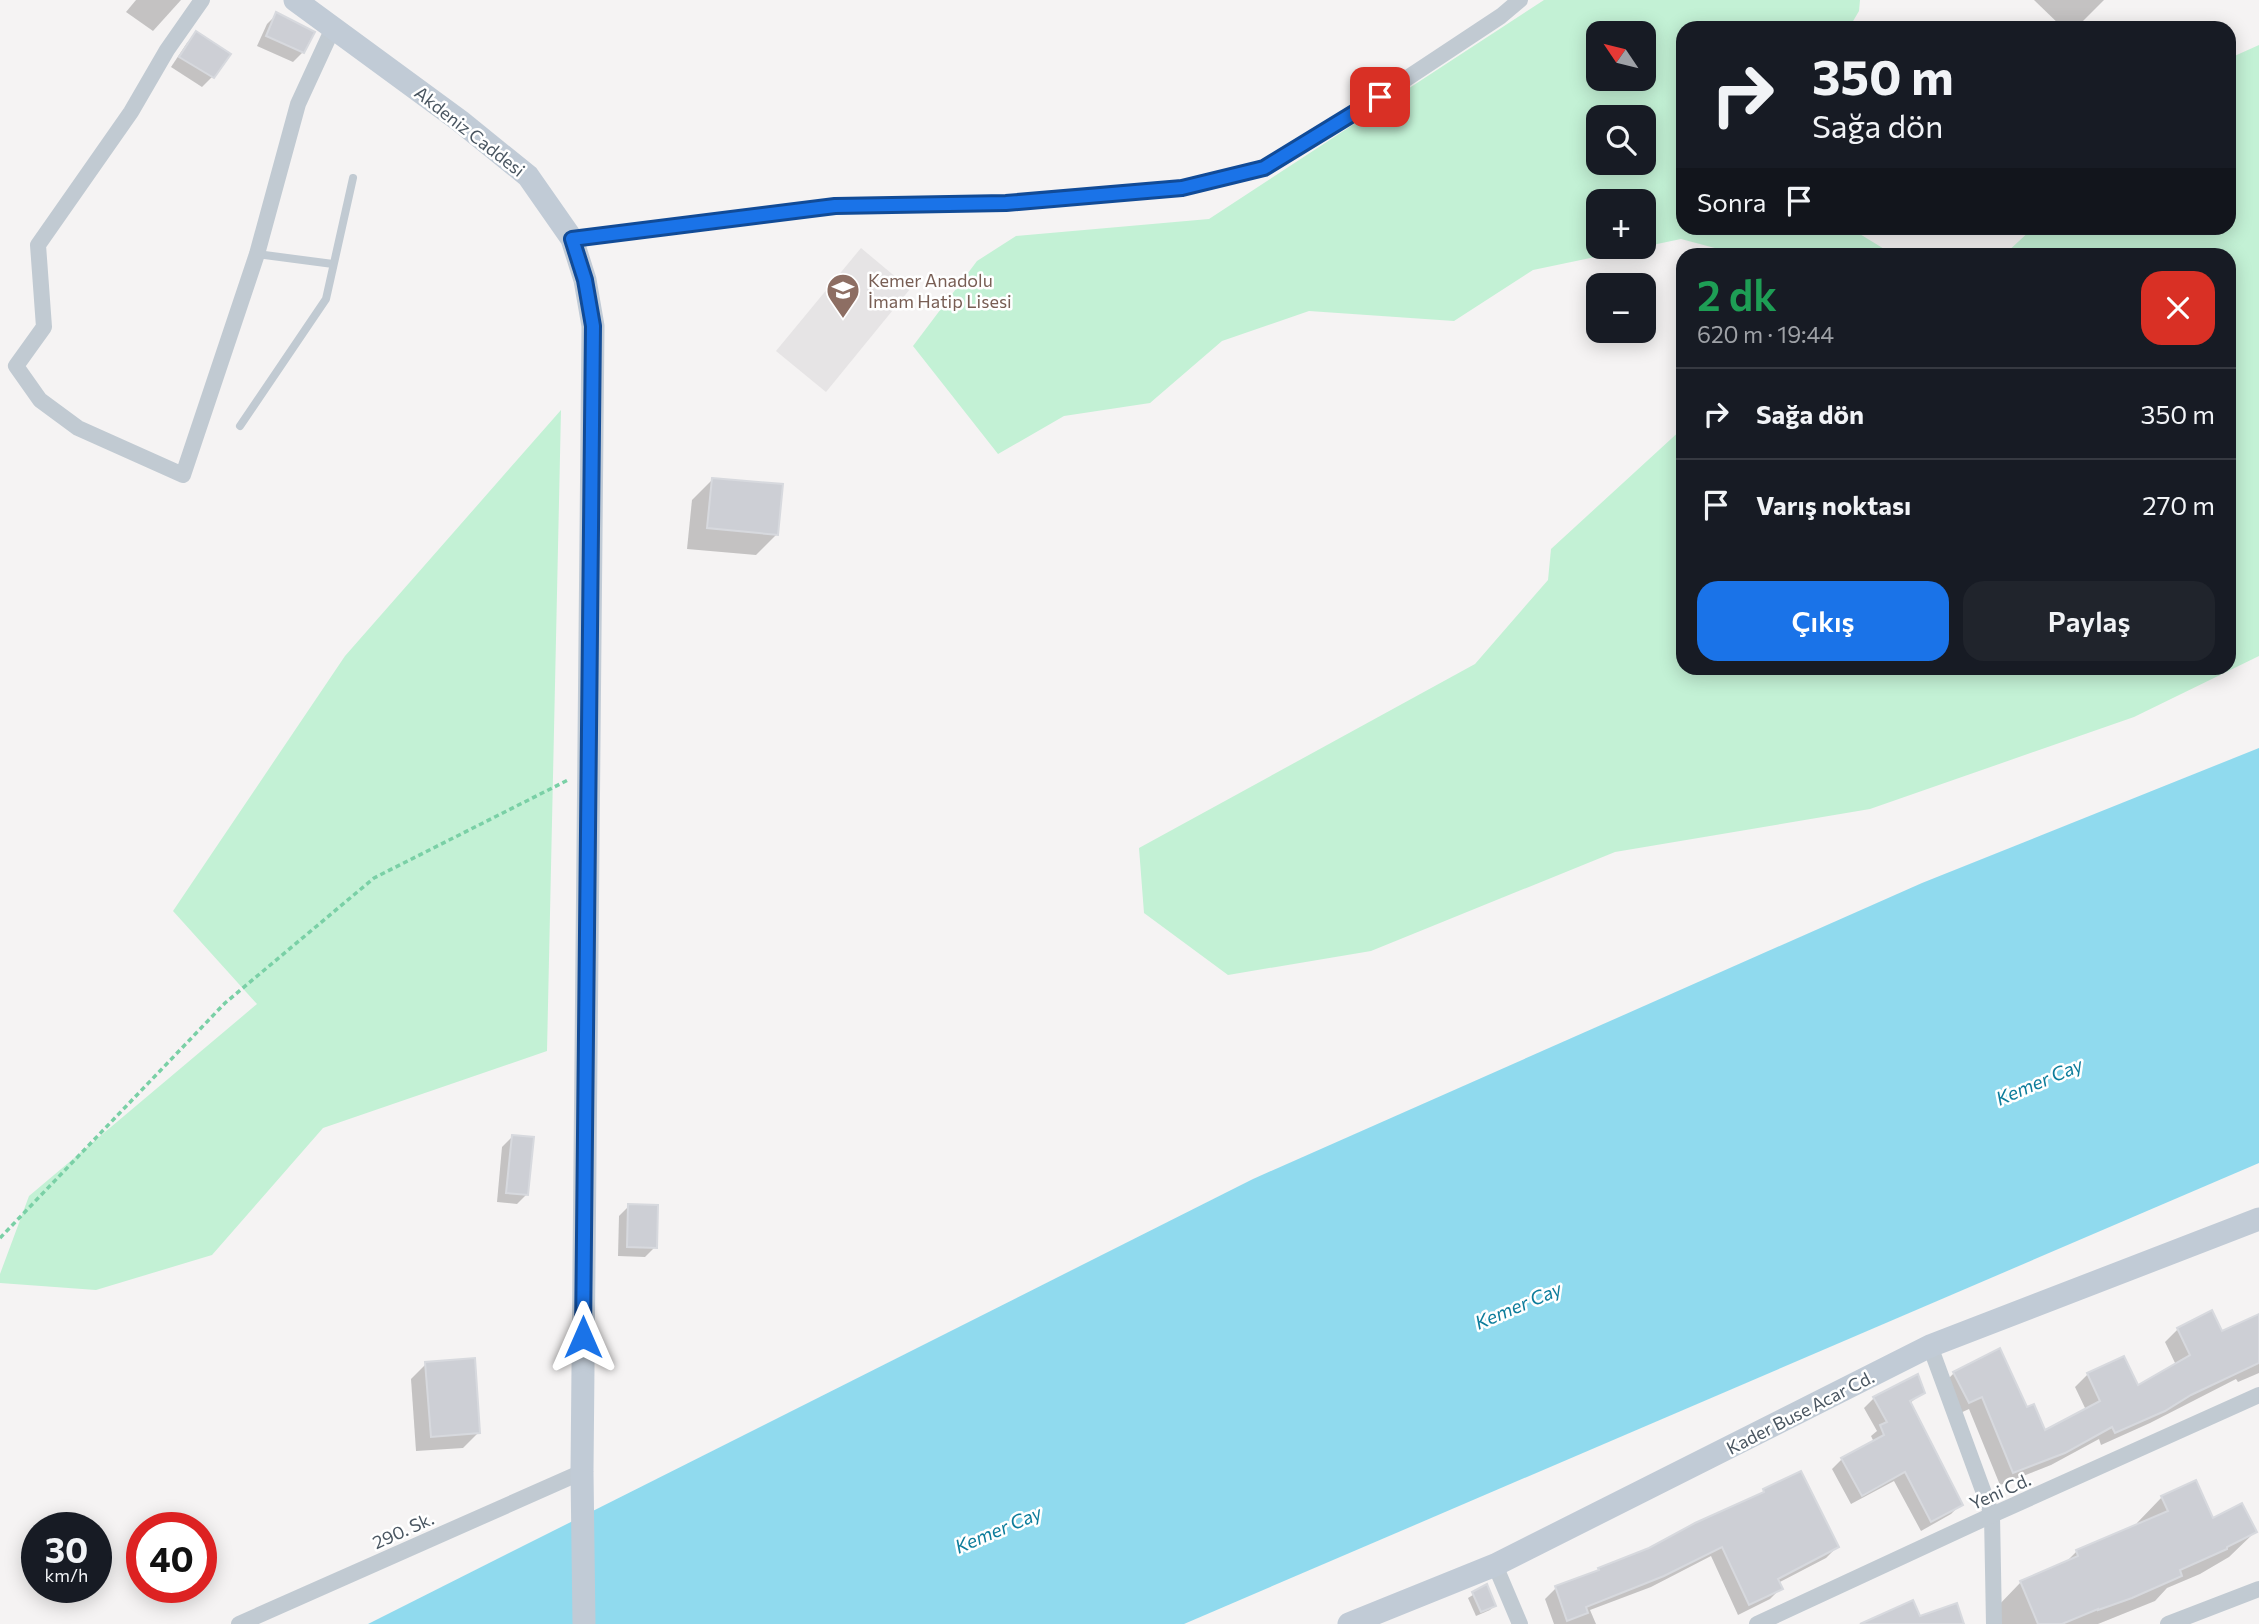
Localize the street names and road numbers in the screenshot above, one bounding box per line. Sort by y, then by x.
street label: Akdeniz Caddesi [410,81,530,181]
street label: Kader Buse Acar Cd. [1722,1365,1878,1459]
street label: Yeni Cd. [1966,1468,2034,1514]
street label: 290. Sk. [369,1507,437,1553]

